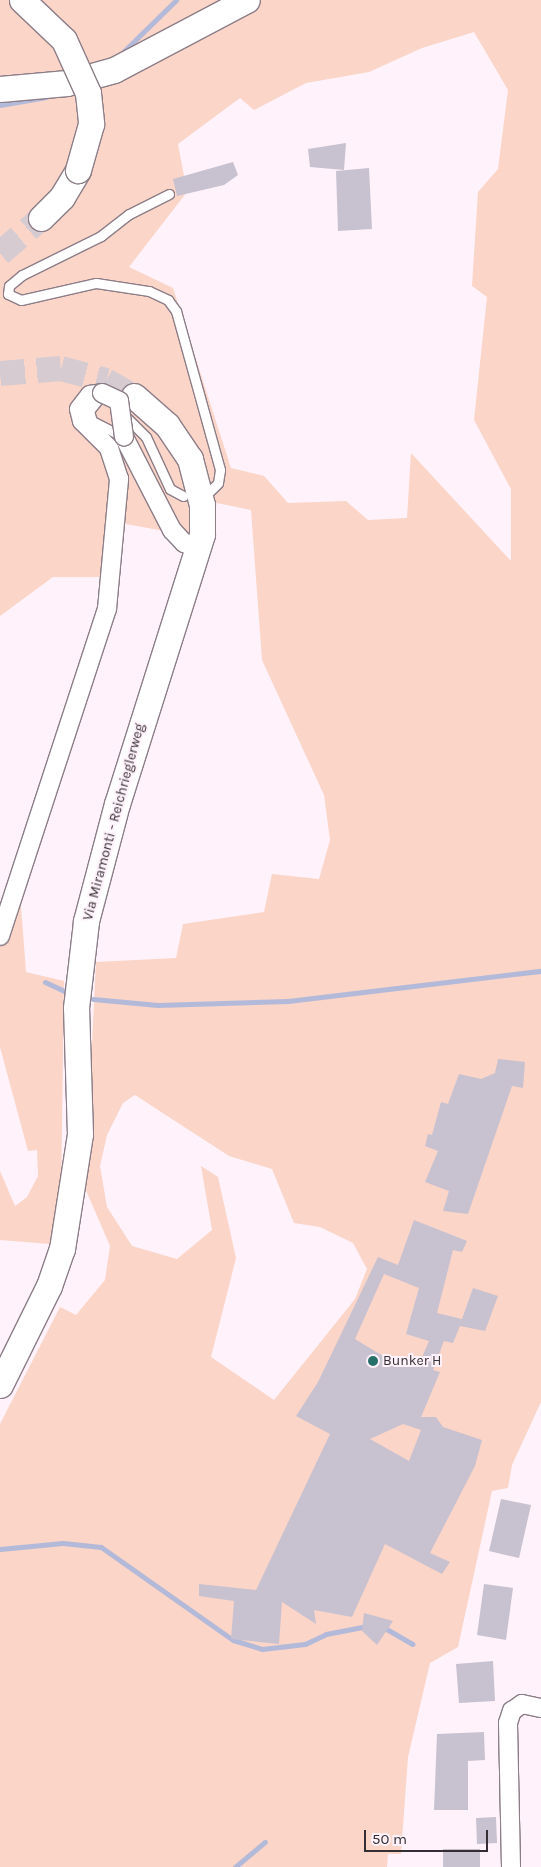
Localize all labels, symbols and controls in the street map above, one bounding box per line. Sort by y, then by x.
street label: Via Miramonti - Reichrieglerweg [80,722,148,922]
place label: Bunker H [383,1353,441,1369]
marker: Bunker H [367,1355,379,1367]
scale bar [366,1820,490,1852]
text: 50 m [372,1830,407,1848]

